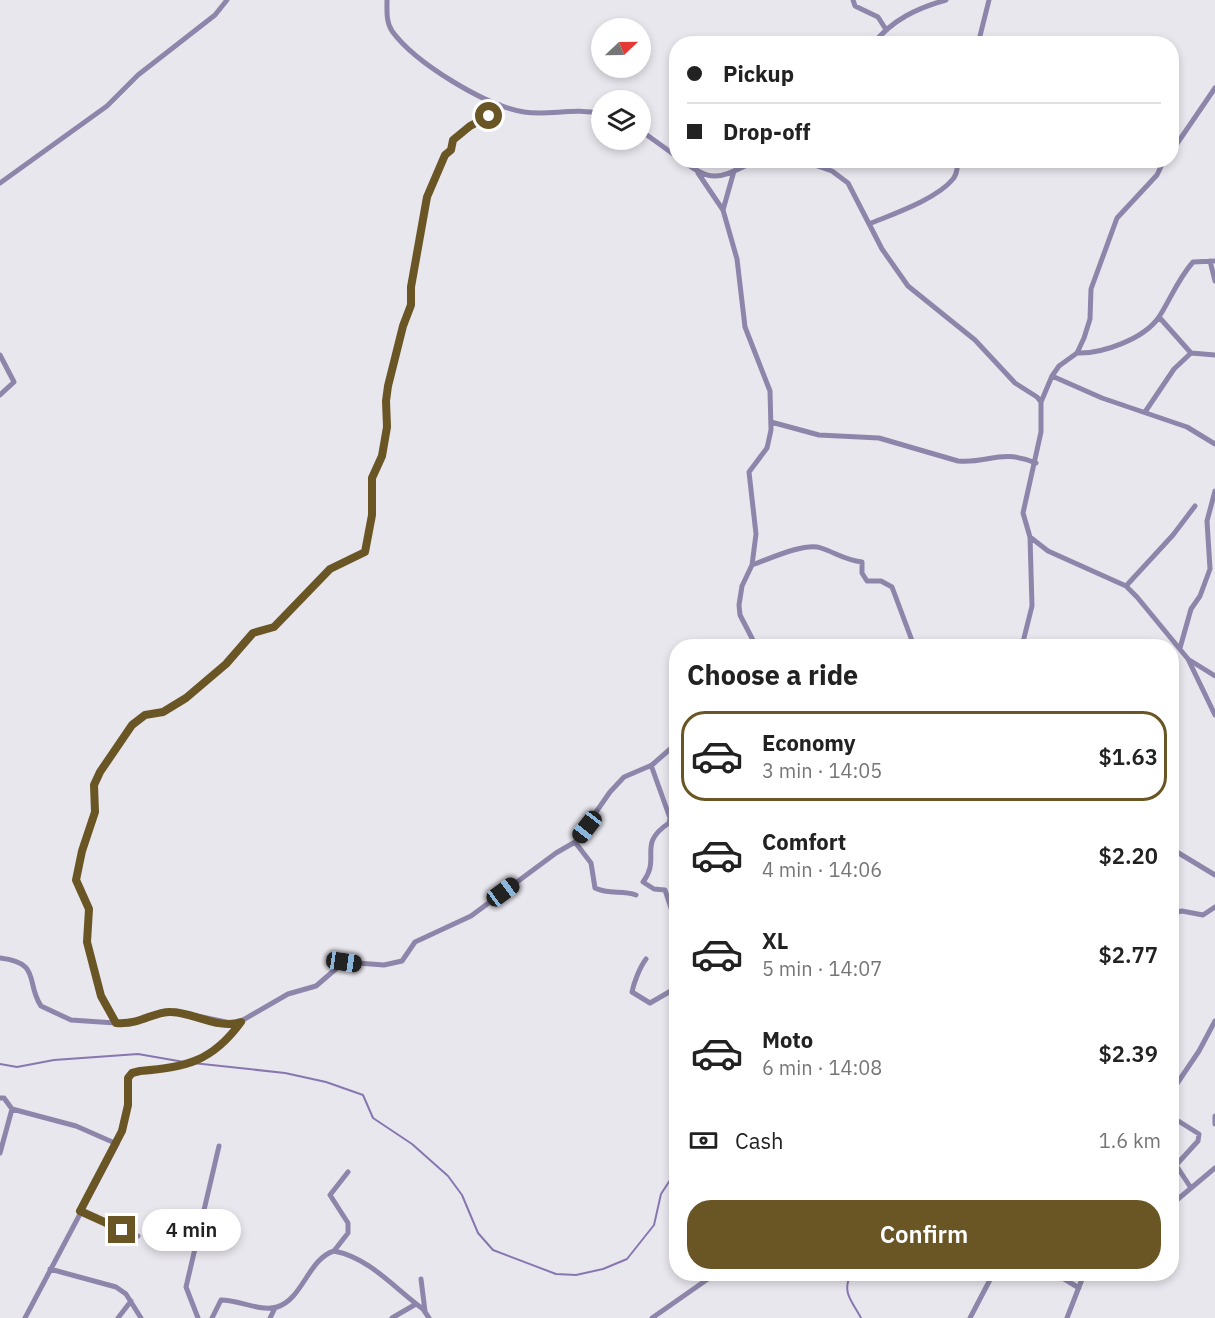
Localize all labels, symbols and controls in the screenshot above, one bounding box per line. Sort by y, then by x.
north arrow [591,18,651,78]
map controls [591,18,651,150]
text: Pickup [723,59,794,88]
button: layers [591,90,651,150]
route start [475,102,502,129]
text: Drop-off [723,117,810,146]
text: Choose a ride [687,657,858,692]
text: Economy [762,728,856,757]
icon: car [690,729,744,783]
text: $1.63 [1099,742,1158,771]
text: 3 min · 14:05 [762,757,882,784]
car [569,807,605,847]
text: Comfort [762,827,846,856]
icon: car [690,828,744,882]
text: $2.20 [1099,841,1158,870]
text: 4 min · 14:06 [762,856,882,883]
car [483,874,523,910]
text: XL [762,926,788,955]
icon: car [690,927,744,981]
text: $2.77 [1099,940,1158,969]
car [325,951,363,973]
text: 5 min · 14:07 [762,955,882,982]
text: Moto [762,1025,813,1054]
icon: car [690,1026,744,1080]
text: $2.39 [1099,1039,1158,1068]
text: 6 min · 14:08 [762,1054,882,1081]
icon: cash [687,1124,720,1157]
text: Cash [735,1126,784,1155]
text: 1.6 km [1099,1127,1161,1154]
button: Confirm [687,1200,1161,1269]
callout: 4 min [143,1209,242,1251]
route end [108,1216,135,1243]
text: 4 min [166,1216,217,1243]

